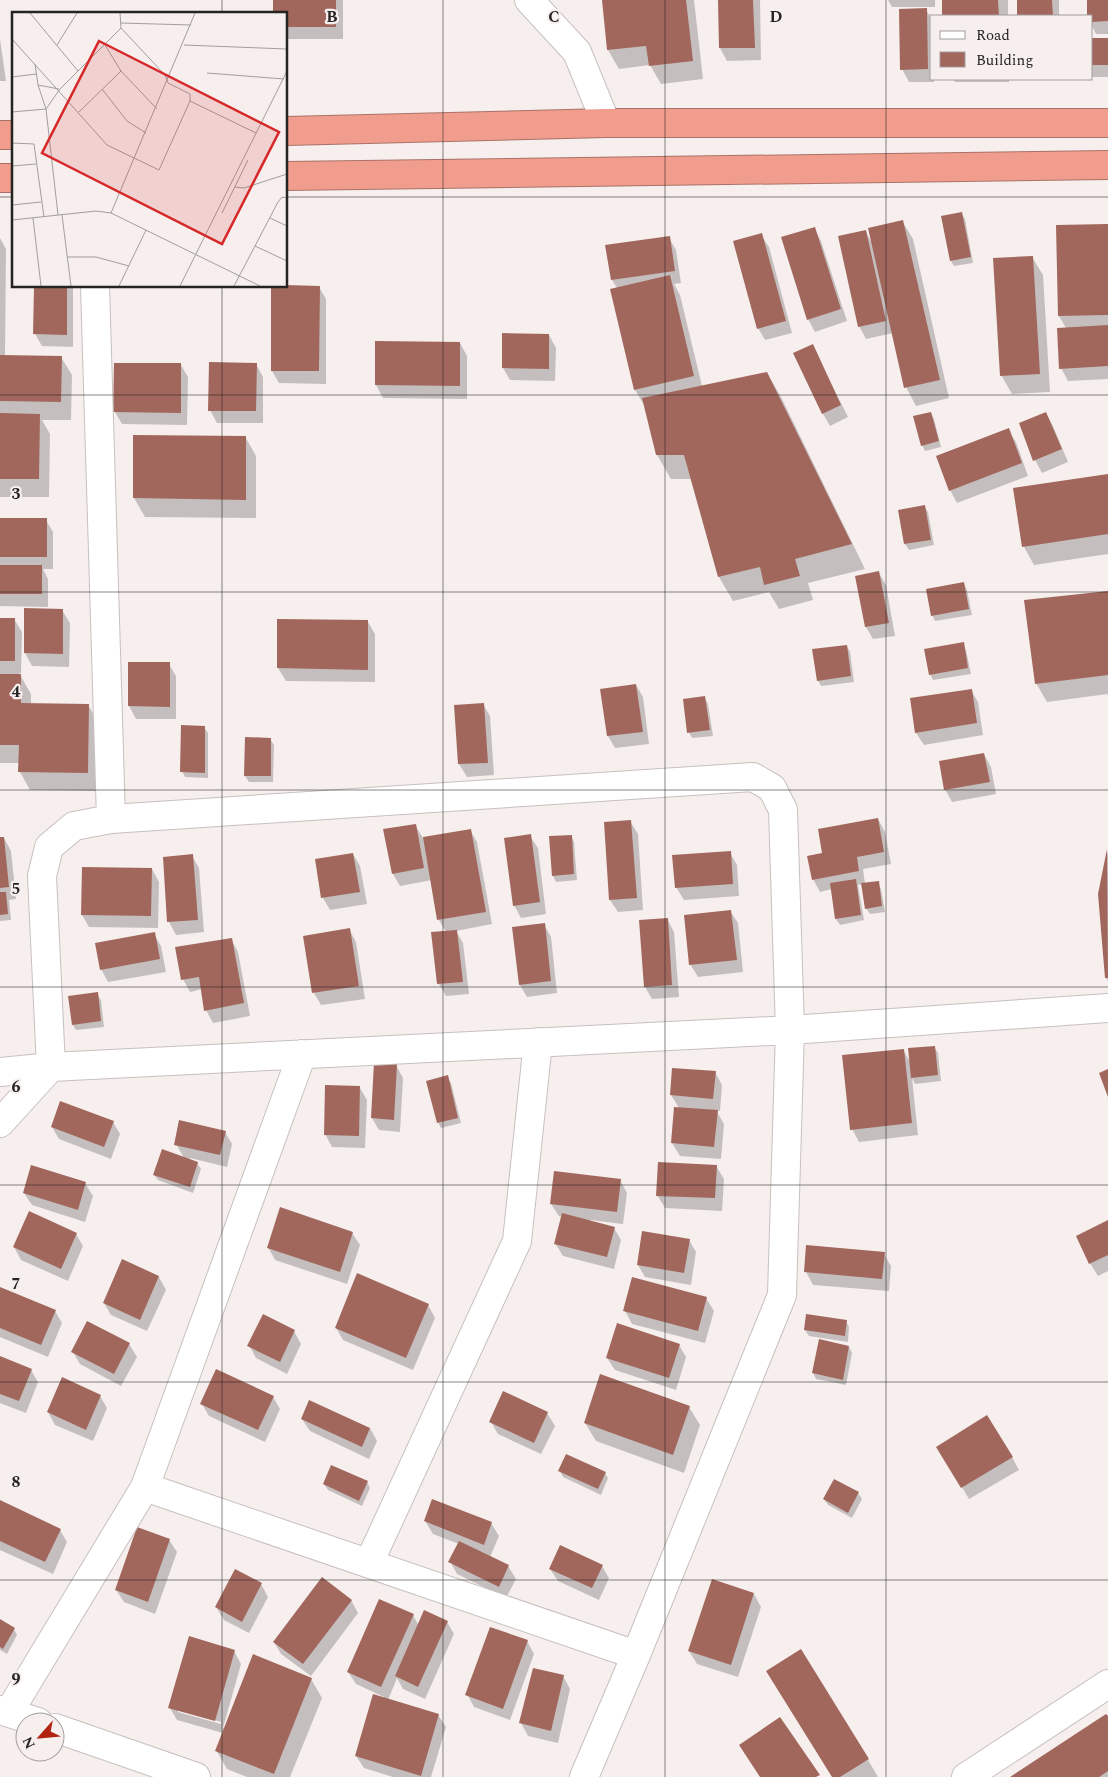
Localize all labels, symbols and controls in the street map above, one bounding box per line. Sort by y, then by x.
text: B [326,5,338,29]
text: C [548,5,560,29]
text: D [770,5,783,29]
inset map [12,12,288,288]
legend [930,15,1093,80]
text: Road [976,24,1010,47]
text: Building [976,49,1033,72]
text: 3 [12,482,21,506]
text: 4 [12,680,21,704]
text: 5 [12,877,20,901]
text: 6 [12,1075,21,1099]
text: 7 [12,1272,21,1296]
text: 8 [12,1470,21,1494]
text: 9 [12,1667,21,1691]
north arrow [15,1712,65,1762]
text: N [17,1733,41,1753]

